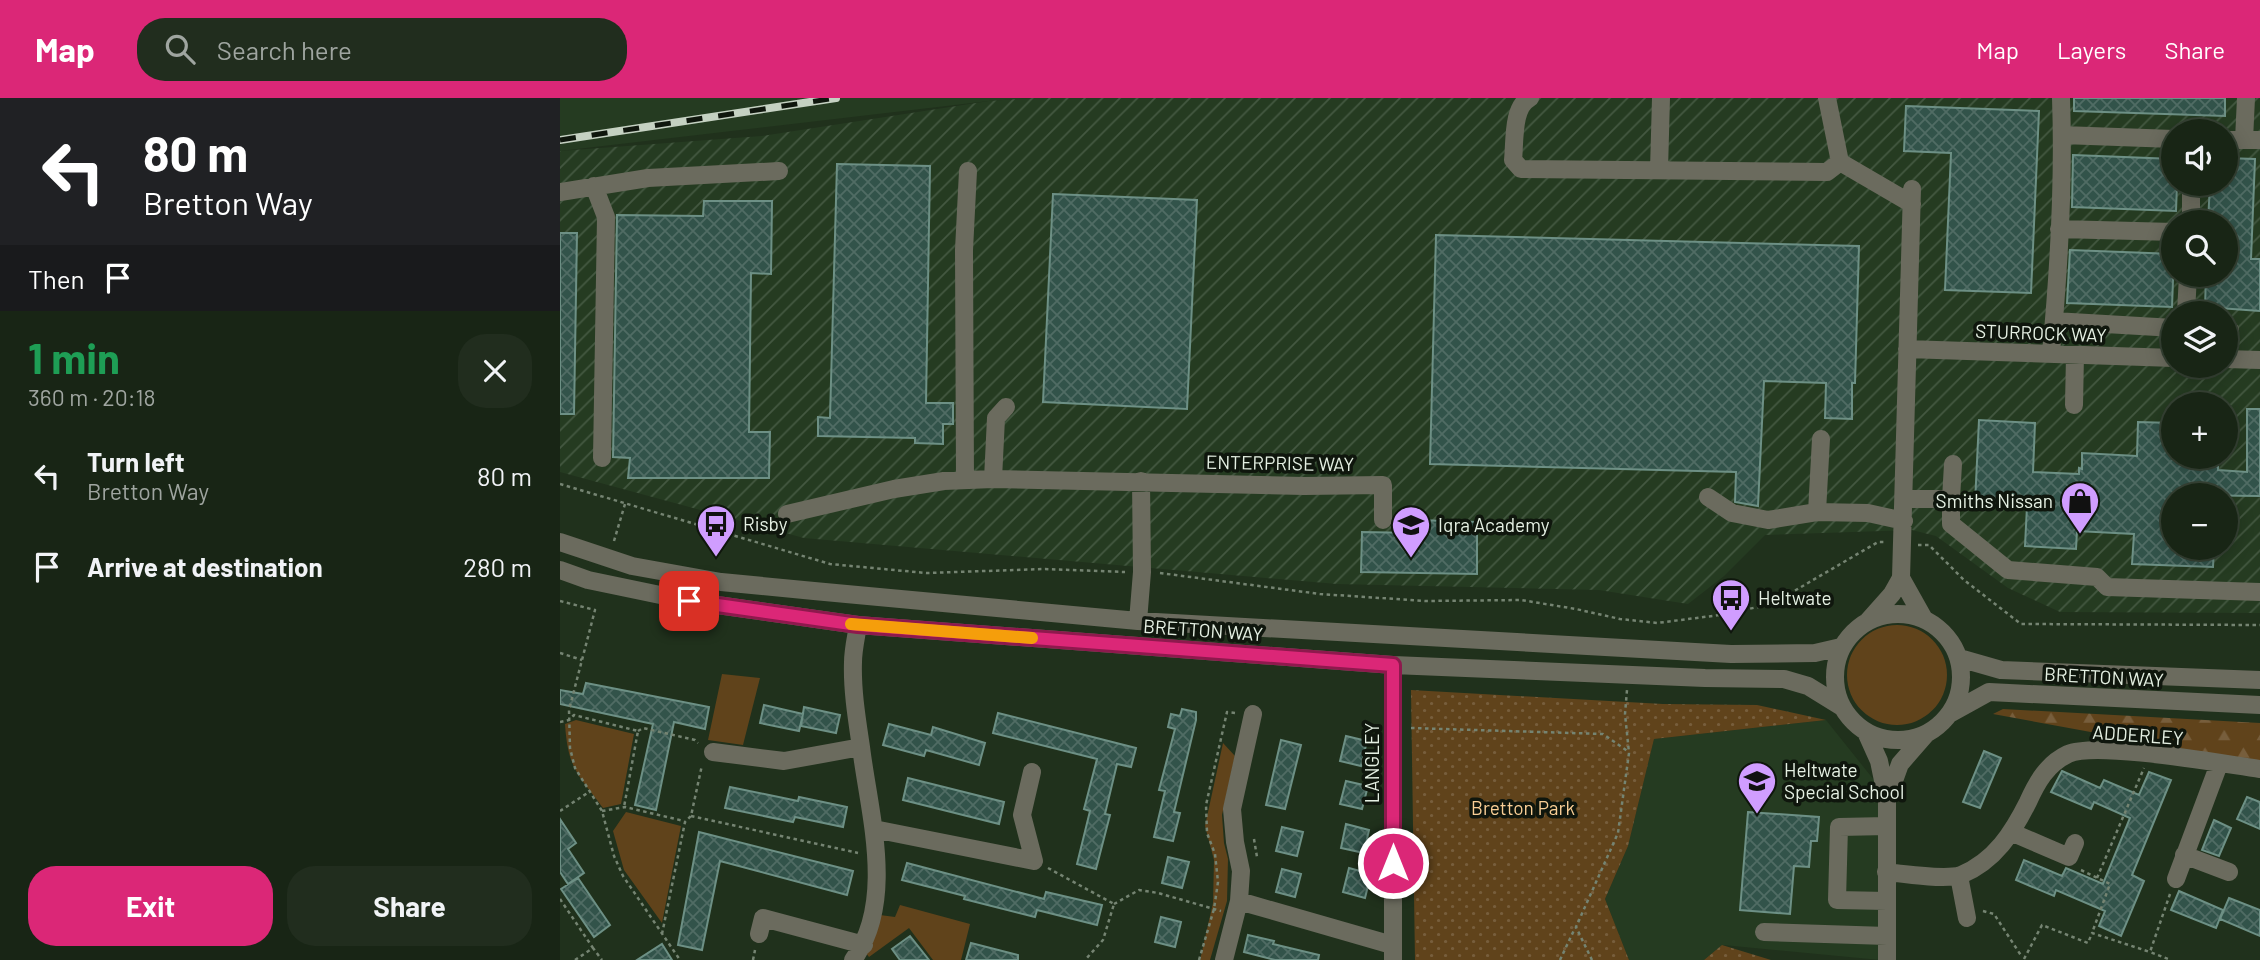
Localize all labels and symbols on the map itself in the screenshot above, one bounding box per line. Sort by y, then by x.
street label: STURROCK WAY [1975,319,2107,346]
street label: ENTERPRISE WAY [1206,450,1355,475]
shop icon: Smiths Nissan [2059,480,2101,535]
place label: Smiths Nissan [1936,489,2053,512]
bus stop icon: Risby [695,503,737,558]
school or university icon: Iqra Academy [1390,504,1432,559]
place label: Risby [743,512,788,535]
place label: Iqra Academy [1438,513,1550,536]
pin [659,571,719,631]
bus stop icon: Heltwate [1710,577,1752,632]
place label: Heltwate [1758,586,1832,609]
street label: BRETTON WAY [1142,614,1264,645]
street label: BRETTON WAY [2043,662,2165,691]
street label: ADDERLEY [2092,720,2185,749]
street label: LANGLEY [1360,722,1383,803]
place label: Heltwate Special School [1784,758,1904,803]
school or university icon: Heltwate Special School [1736,760,1778,815]
park label: Bretton Park [1471,796,1575,819]
position arrow [1356,826,1430,900]

